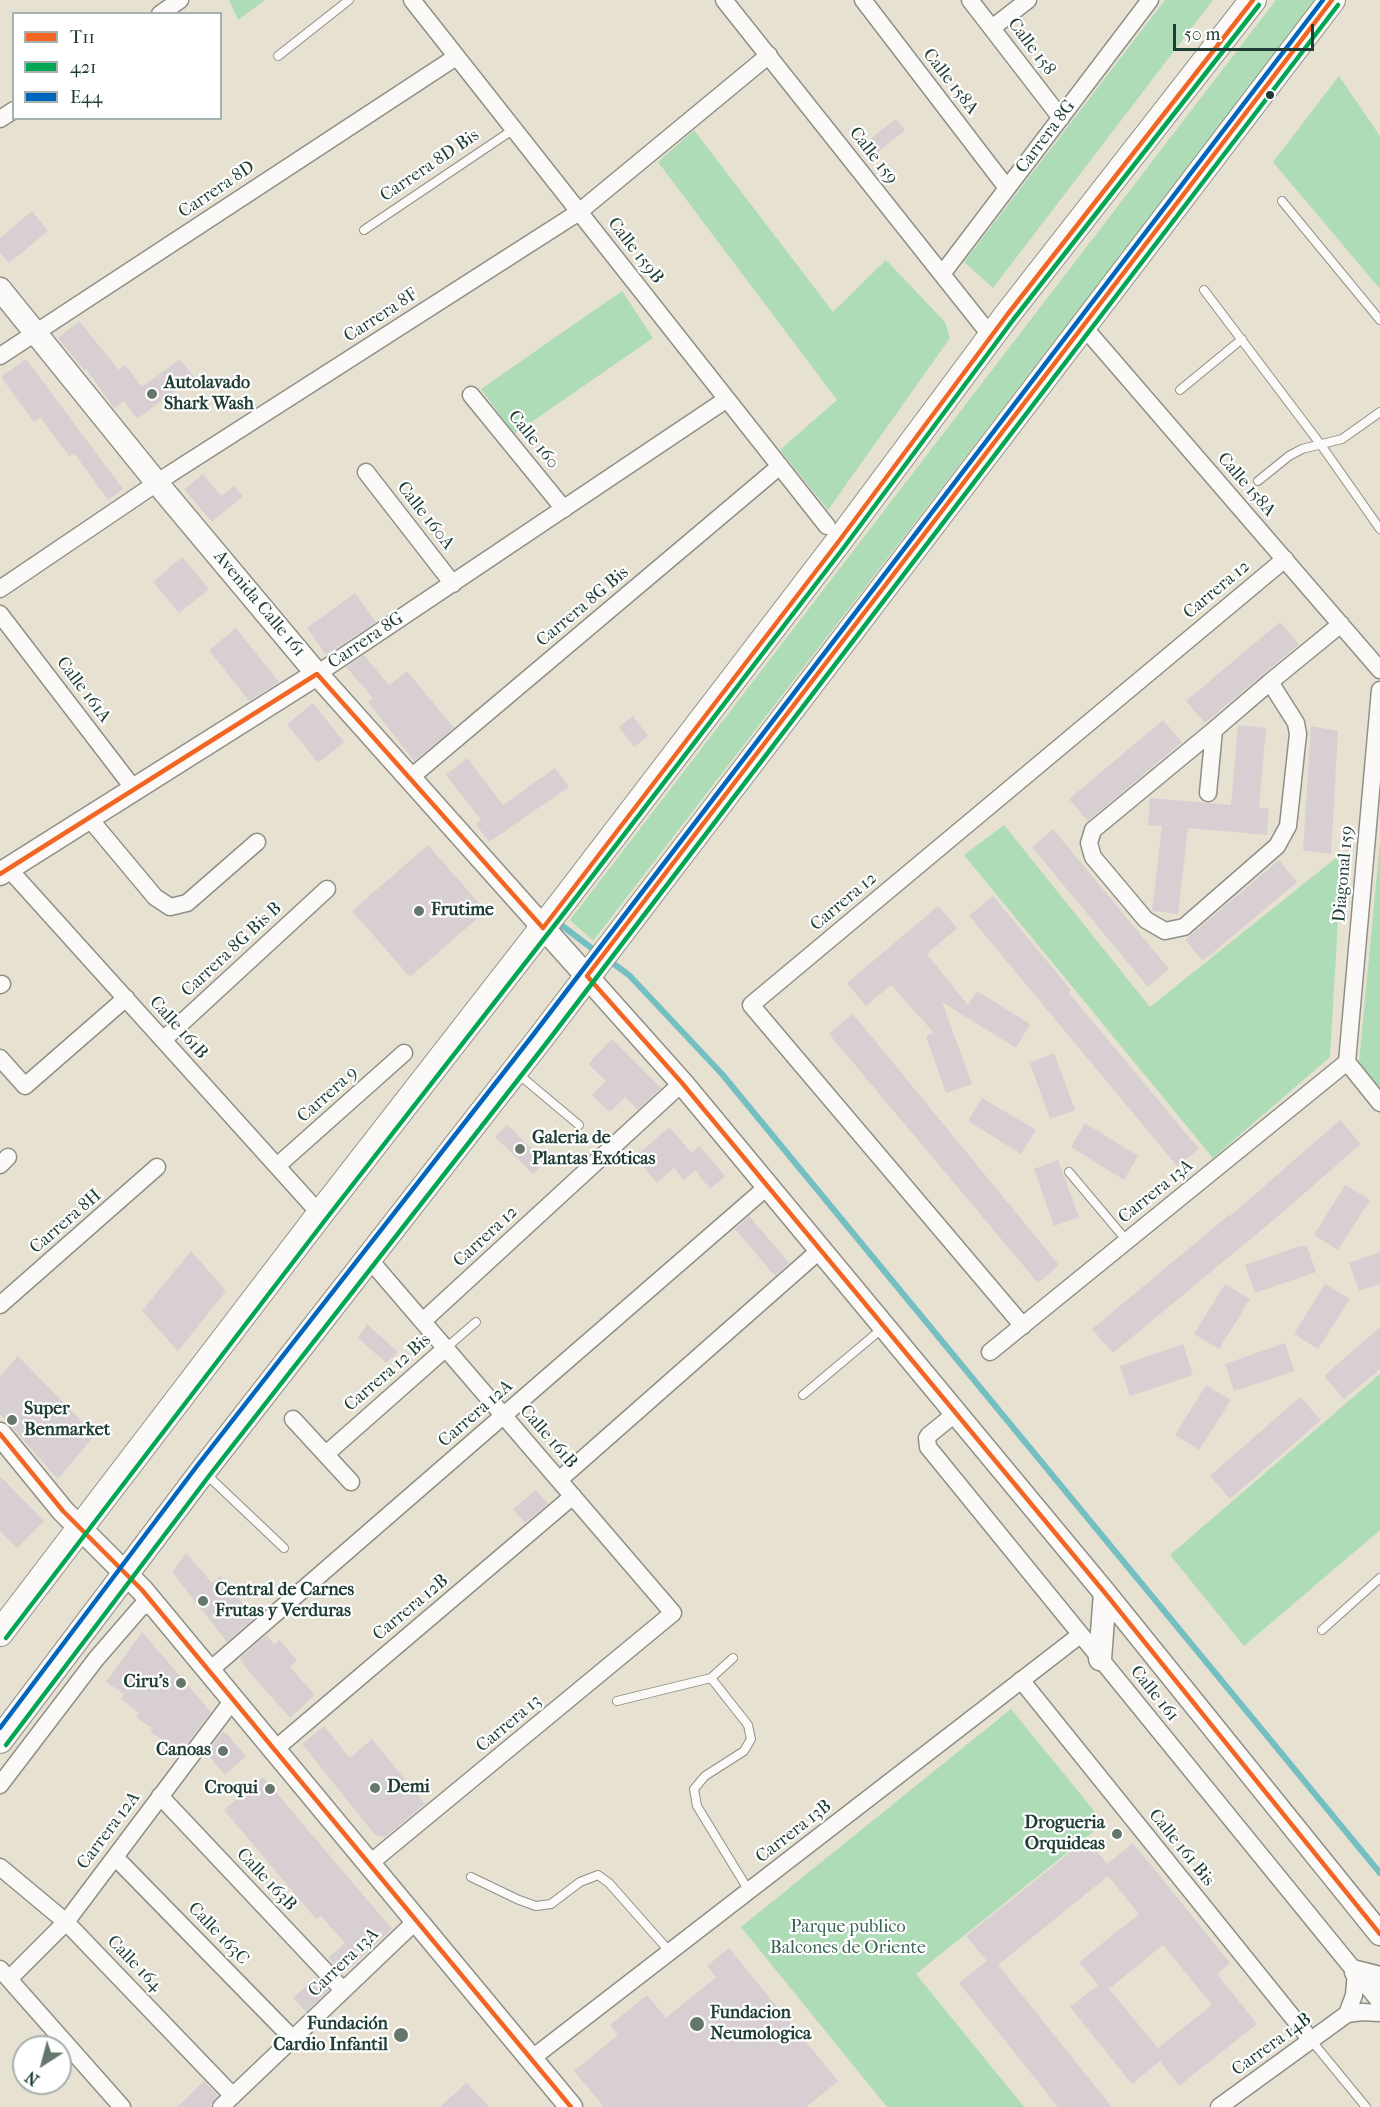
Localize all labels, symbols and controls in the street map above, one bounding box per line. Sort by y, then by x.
legend [12,12,222,120]
scale bar [1176,12,1317,50]
street label: Calle 158 [1002,14,1060,80]
text: 50 m [1184,24,1220,45]
text: T11 [70,27,95,48]
street label: Calle 158A [918,45,982,119]
text: 421 [70,57,96,78]
text: E44 [70,87,102,108]
unlabelled marker [1264,89,1276,101]
street label: Carrera 8G [1011,96,1081,178]
street label: Calle 159 [844,123,902,189]
street label: Carrera 8D Bis [376,125,484,207]
street label: Carrera 8D [175,157,259,223]
street label: Calle 159B [602,213,668,289]
street label: Carrera 8F [340,284,422,348]
place label: Autolavado Shark Wash [164,373,254,416]
marker: Autolavado Shark Wash [145,387,159,401]
street label: Calle 160 [503,406,563,474]
street label: Calle 158A [1212,449,1280,521]
street label: Calle 160A [392,478,458,554]
street label: Avenida Calle 161 [208,547,310,661]
street label: Carrera 12 [1179,556,1255,624]
street label: Carrera 8G Bis [533,562,633,652]
street label: Carrera 8G [324,608,408,674]
street label: Calle 161A [51,653,115,727]
street label: Diagonal 159 [1329,825,1359,923]
street label: Carrera 12 [806,868,882,936]
street label: Carrera 8G Bis B [177,898,287,1002]
place label: Frutime [431,900,494,922]
marker: Frutime [412,904,426,918]
street label: Calle 161B [144,992,212,1064]
street label: Carrera 9 [293,1062,363,1128]
place label: Galeria de Plantas Exóticas [532,1128,655,1170]
marker: Galeria de Plantas Exóticas [513,1142,527,1156]
street label: Carrera 13A [1114,1155,1198,1229]
street label: Carrera 8H [26,1185,106,1259]
street label: Carrera 12 [449,1202,523,1272]
street label: Carrera 12 Bis [340,1330,436,1416]
street label: Carrera 12A [434,1376,518,1452]
place label: Super Benmarket [24,1399,110,1442]
street label: Calle 161B [515,1401,581,1473]
marker: Super Benmarket [5,1413,19,1427]
street label: Carrera 12B [369,1570,453,1646]
place label: Central de Carnes Frutas y Verduras [215,1580,354,1622]
marker: Central de Carnes Frutas y Verduras [196,1594,210,1608]
street label: Calle 161 [1125,1662,1183,1726]
place label: Ciru's [123,1672,169,1694]
marker: Ciru's [174,1676,188,1690]
street label: Carrera 13 [472,1691,546,1757]
place label: Canoas [156,1740,211,1762]
marker: Canoas [216,1744,230,1758]
place label: Demi [387,1777,430,1799]
place label: Croqui [204,1778,258,1800]
marker: Demi [368,1781,382,1795]
marker: Croqui [263,1782,277,1796]
street label: Carrera 12A [73,1788,145,1874]
street label: Carrera 13B [752,1796,836,1868]
street label: Calle 161 Bis [1143,1805,1219,1891]
place label: Drogueria Orquideas [1024,1813,1105,1856]
marker: Drogueria Orquideas [1110,1827,1124,1841]
street label: Calle 163B [231,1844,301,1916]
street label: Calle 163C [183,1898,253,1970]
park label: Parque publico Balcones de Oriente [770,1917,926,1960]
street label: Carrera 13A [304,1924,384,2002]
street label: Calle 164 [102,1931,166,1997]
place label: Fundacion Neumologica [710,2003,811,2046]
street label: Carrera 14B [1228,2009,1316,2081]
place label: Fundación Cardio Infantil [273,2014,388,2056]
marker: Fundacion Neumologica [688,2015,706,2033]
marker: Fundación Cardio Infantil [392,2026,410,2044]
north arrow [12,2035,72,2095]
text: N [22,2067,43,2090]

